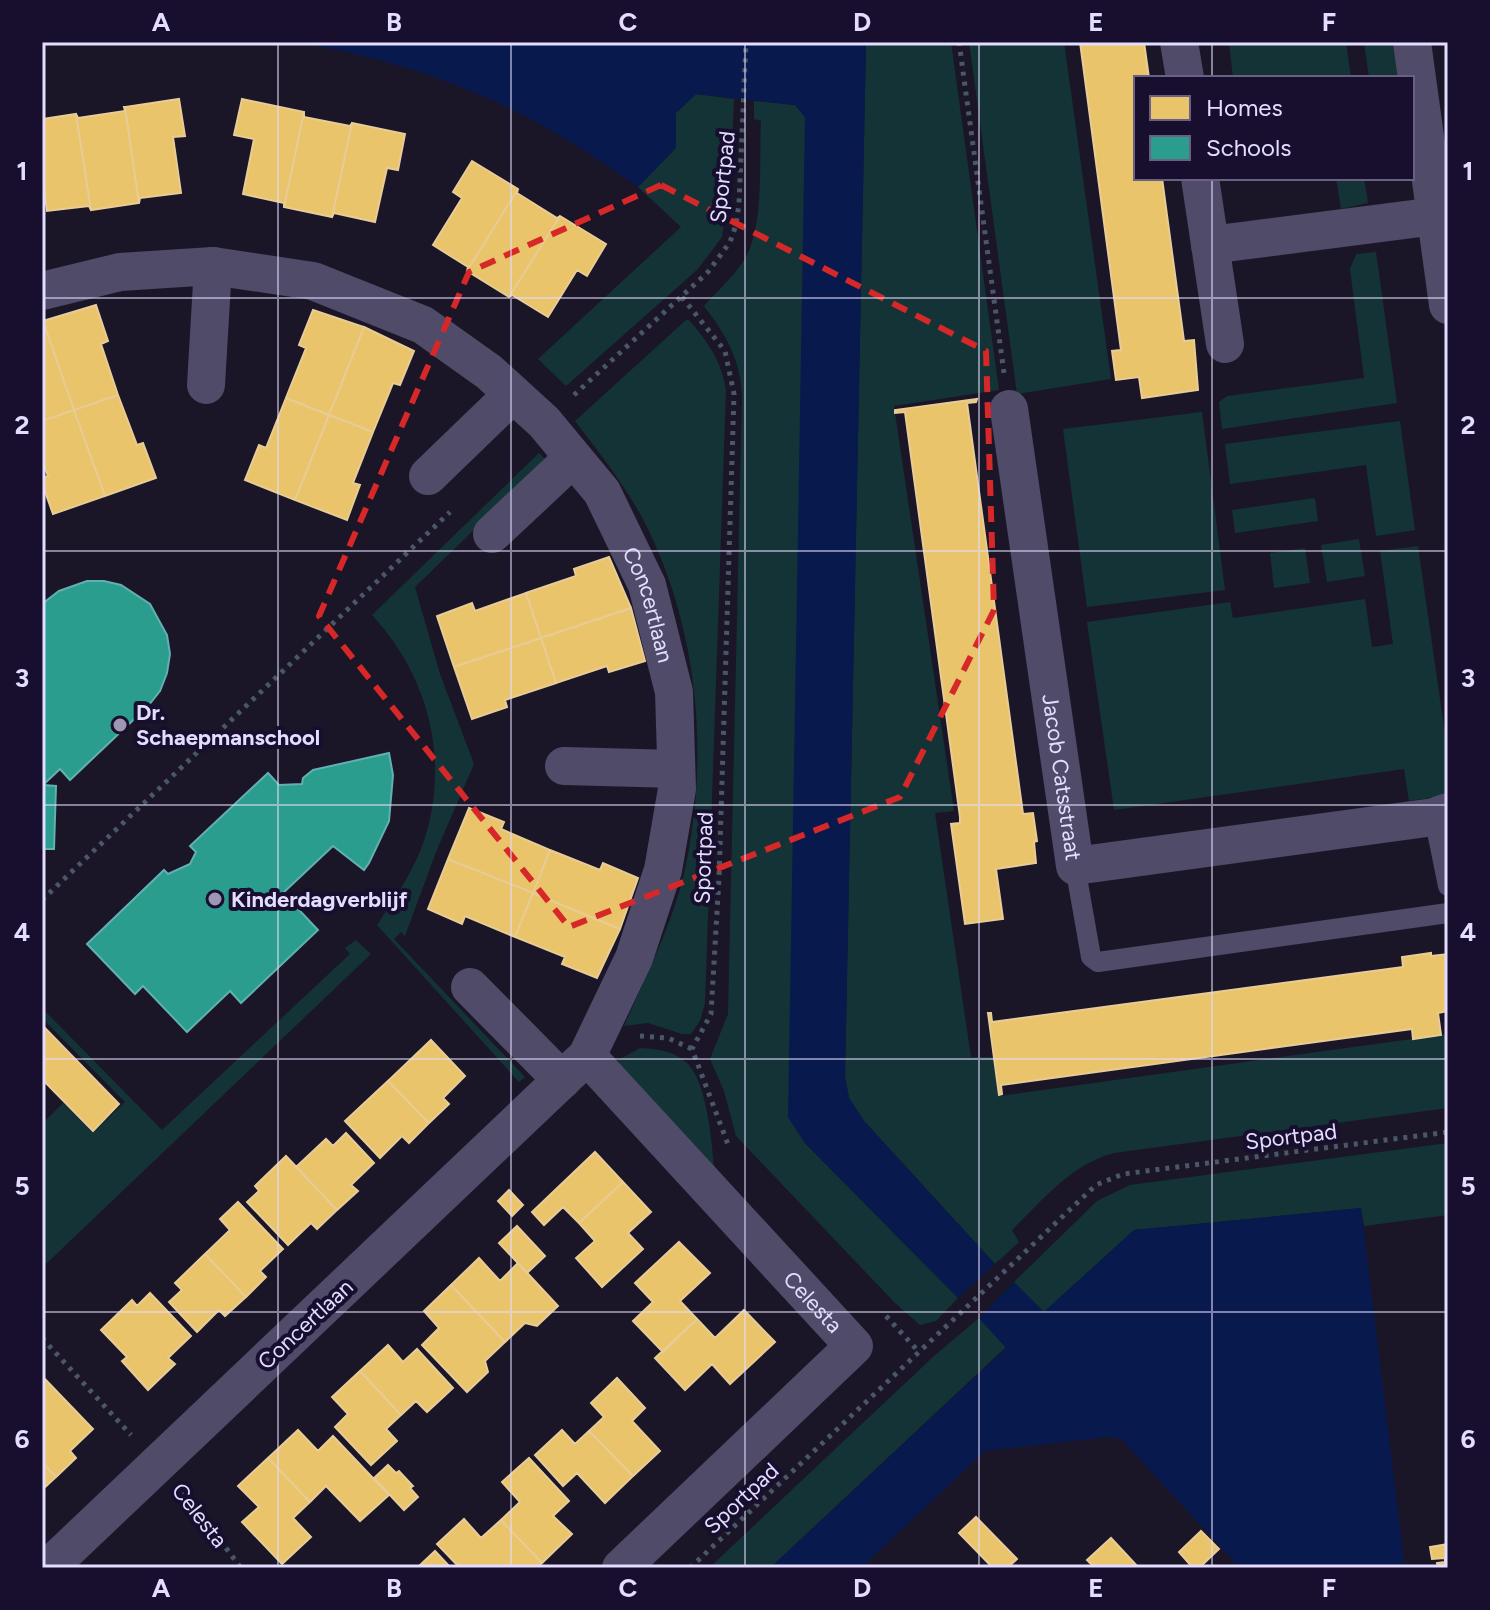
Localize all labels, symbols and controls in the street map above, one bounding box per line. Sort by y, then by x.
text: A [152,6,171,38]
text: B [386,6,402,38]
text: C [619,6,638,38]
text: D [853,6,871,38]
text: E [1088,6,1104,38]
text: F [1322,6,1336,38]
legend [1134,76,1414,180]
text: Homes [1206,93,1283,122]
street label: Sportpad [704,130,741,224]
text: Schools [1206,133,1291,162]
text: 1 [17,155,27,187]
text: 1 [1463,155,1473,187]
text: 2 [14,409,30,441]
text: 2 [1460,409,1476,441]
street label: Concertlaan [617,543,679,665]
text: 3 [15,662,29,694]
text: 3 [1461,662,1475,694]
street label: Jacob Catsstraat [1036,692,1087,862]
place label: Dr. Schaepmanschool [136,699,320,751]
marker: Dr. Schaepmanschool [111,716,129,734]
street label: Sportpad [688,812,719,905]
place label: Kinderdagverblijf [231,886,408,913]
marker: Kinderdagverblijf [206,890,224,908]
text: 4 [14,916,30,948]
text: 4 [1460,916,1476,948]
street label: Sportpad [1244,1117,1338,1156]
text: 5 [14,1170,30,1202]
text: 5 [1460,1170,1476,1202]
street label: Celesta [778,1266,848,1339]
street label: Concertlaan [252,1274,358,1375]
text: 6 [14,1423,30,1455]
text: 6 [1460,1423,1476,1455]
street label: Sportpad [698,1457,784,1540]
street label: Celesta [166,1478,233,1553]
text: A [152,1572,171,1604]
text: B [386,1572,402,1604]
text: C [619,1572,638,1604]
text: D [853,1572,871,1604]
text: E [1088,1572,1104,1604]
text: F [1322,1572,1336,1604]

